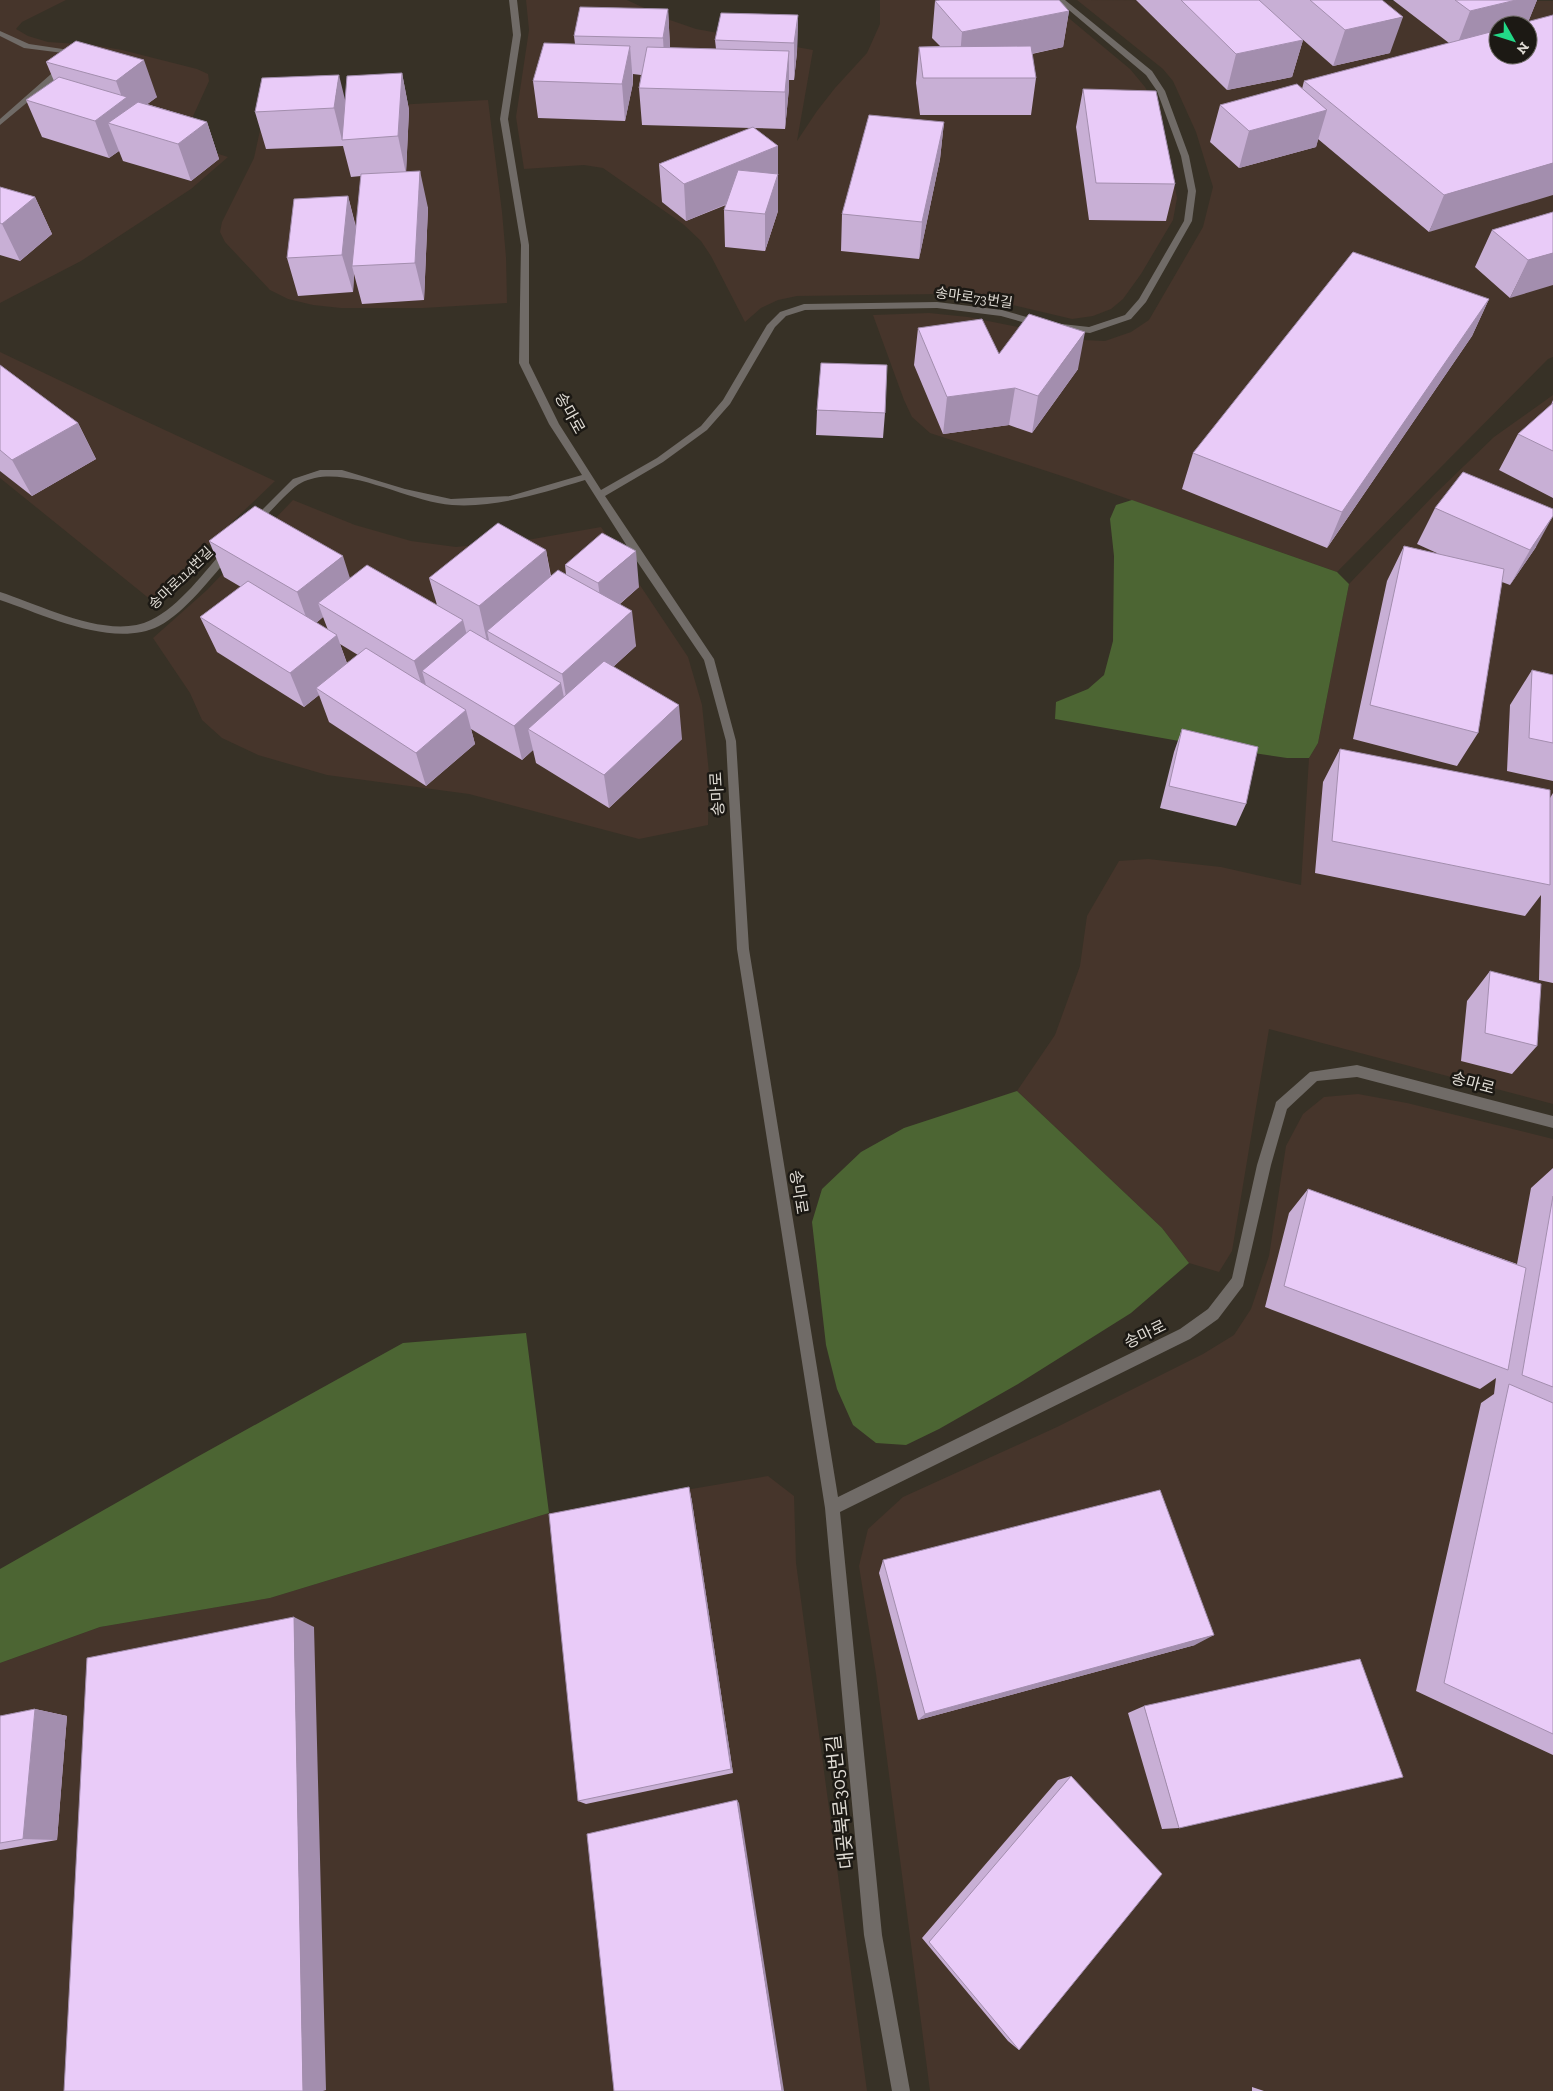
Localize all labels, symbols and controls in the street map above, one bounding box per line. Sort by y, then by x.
north arrow [1488,15,1538,65]
text: N [1513,38,1533,58]
street label: 송마로73번길 [934,284,1014,312]
street label: 송마로 [551,389,589,437]
street label: 송마로114번길 [145,543,217,613]
street label: 송마로 [706,771,728,817]
street label: 송마로 [1449,1068,1497,1098]
street label: 송마로 [786,1169,812,1216]
street label: 송마로 [1121,1316,1169,1352]
street label: 대곶북로305번길 [822,1734,858,1870]

